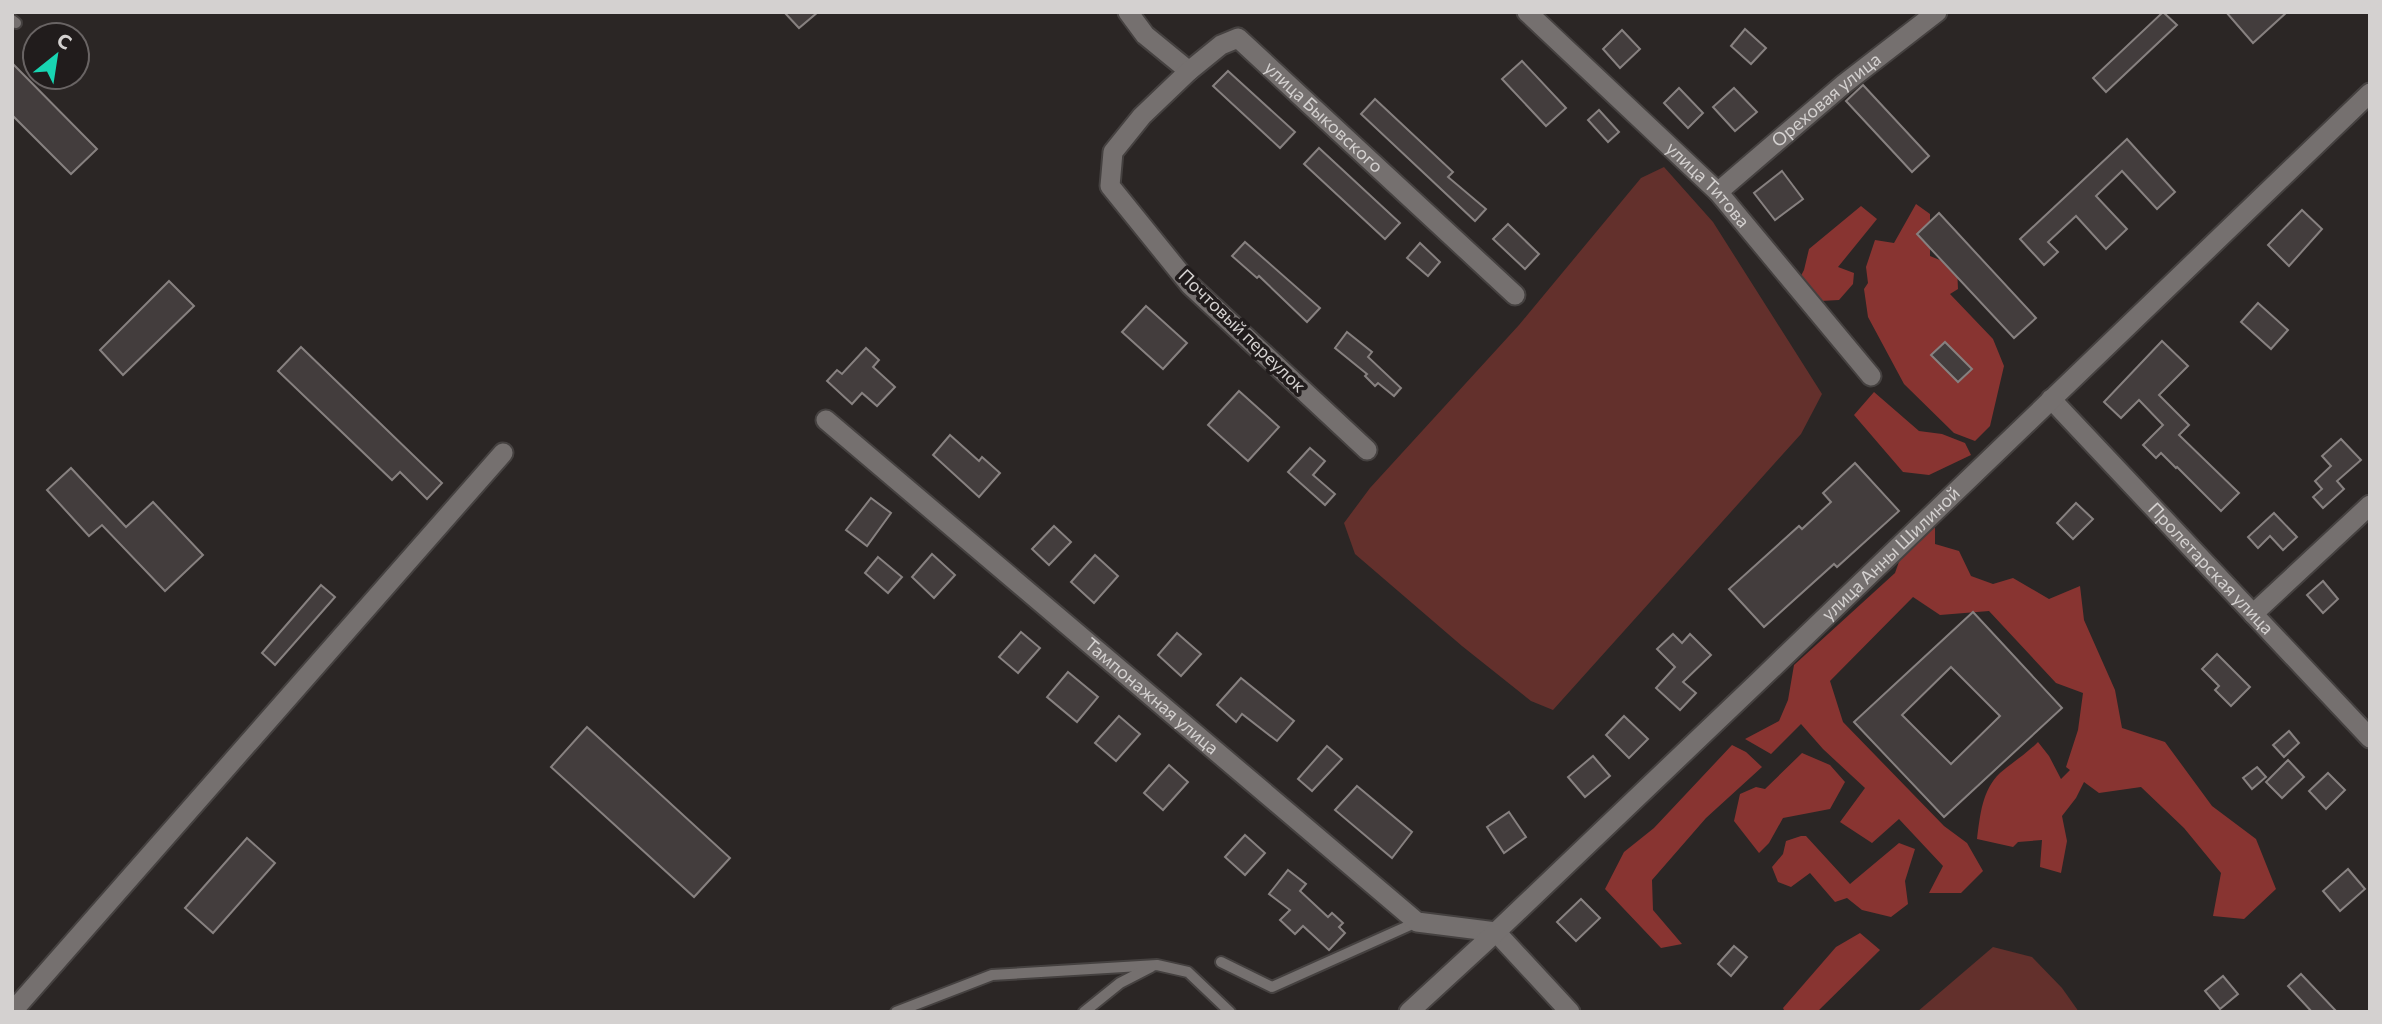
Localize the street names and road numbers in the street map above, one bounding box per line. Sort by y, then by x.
street label: Ореховая улица [1766,48,1885,151]
street label: улица Быковского [1260,56,1388,177]
street label: улица Титова [1662,137,1755,232]
street label: Почтовый переулок [1175,264,1311,397]
street label: улица Анны Шилиной [1817,482,1964,625]
street label: Пролетарская улица [2144,497,2279,639]
street label: Тампонажная улица [1081,633,1224,759]

